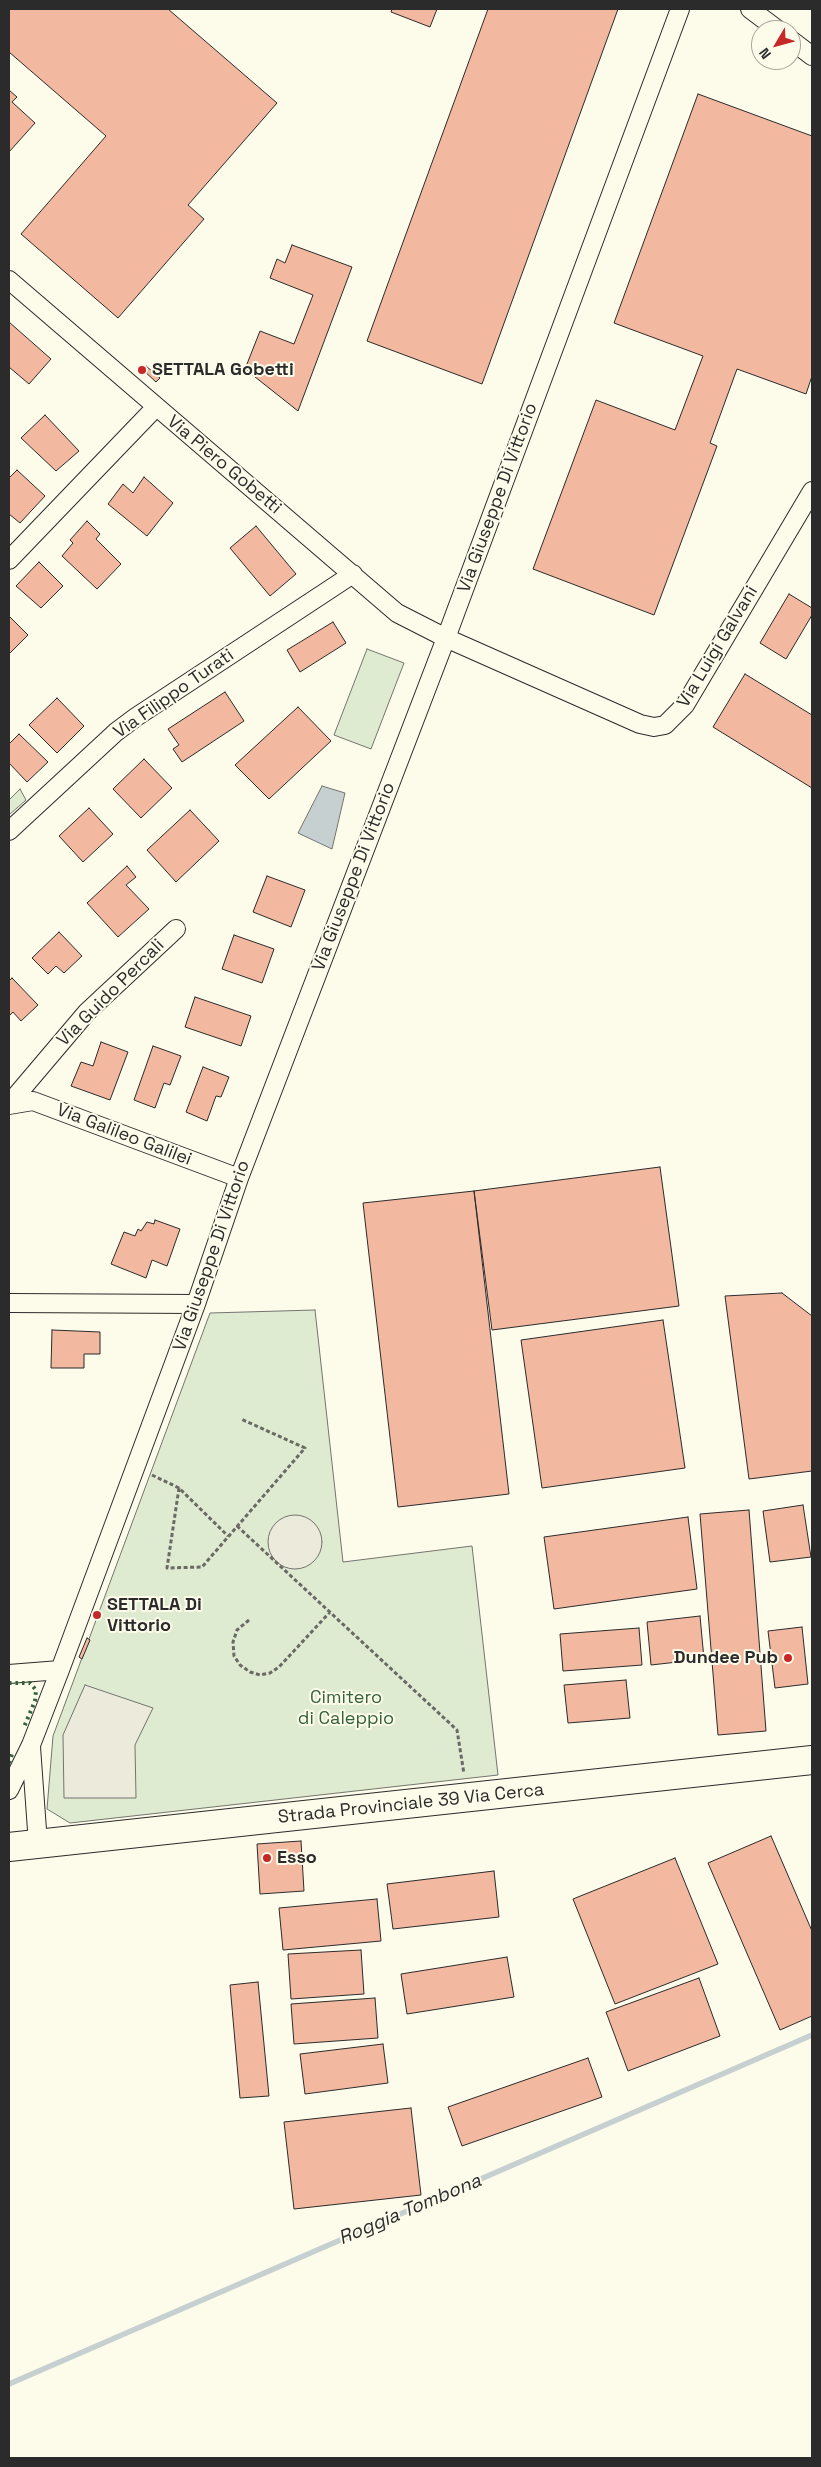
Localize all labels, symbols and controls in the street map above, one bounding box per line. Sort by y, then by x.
north arrow [751,20,801,70]
text: N [755,44,775,63]
place label: SETTALA Gobetti [152,359,294,381]
marker: SETTALA Gobetti [136,364,148,376]
street label: Via Giuseppe Di Vittorio [454,400,542,596]
street label: Via Piero Gobetti [163,411,285,519]
street label: Via Luigi Galvani [673,582,763,712]
street label: Via Filippo Turati [110,645,238,743]
street label: Via Giuseppe Di Vittorio [308,780,400,974]
street label: Via Guido Percali [53,935,169,1051]
street label: Via Galileo Galilei [53,1099,195,1171]
street label: Via Giuseppe Di Vittorio [169,1158,255,1354]
place label: SETTALA Di Vittorio [107,1594,202,1636]
marker: SETTALA Di Vittorio [91,1609,103,1621]
place label: Dundee Pub [674,1647,778,1669]
marker: Dundee Pub [782,1652,794,1664]
park label: Cimitero di Caleppio [298,1687,394,1730]
street label: Strada Provinciale 39 Via Cerca [277,1779,545,1829]
place label: Esso [277,1847,317,1869]
marker: Esso [261,1852,273,1864]
water label: Roggia Tombona [335,2170,485,2250]

